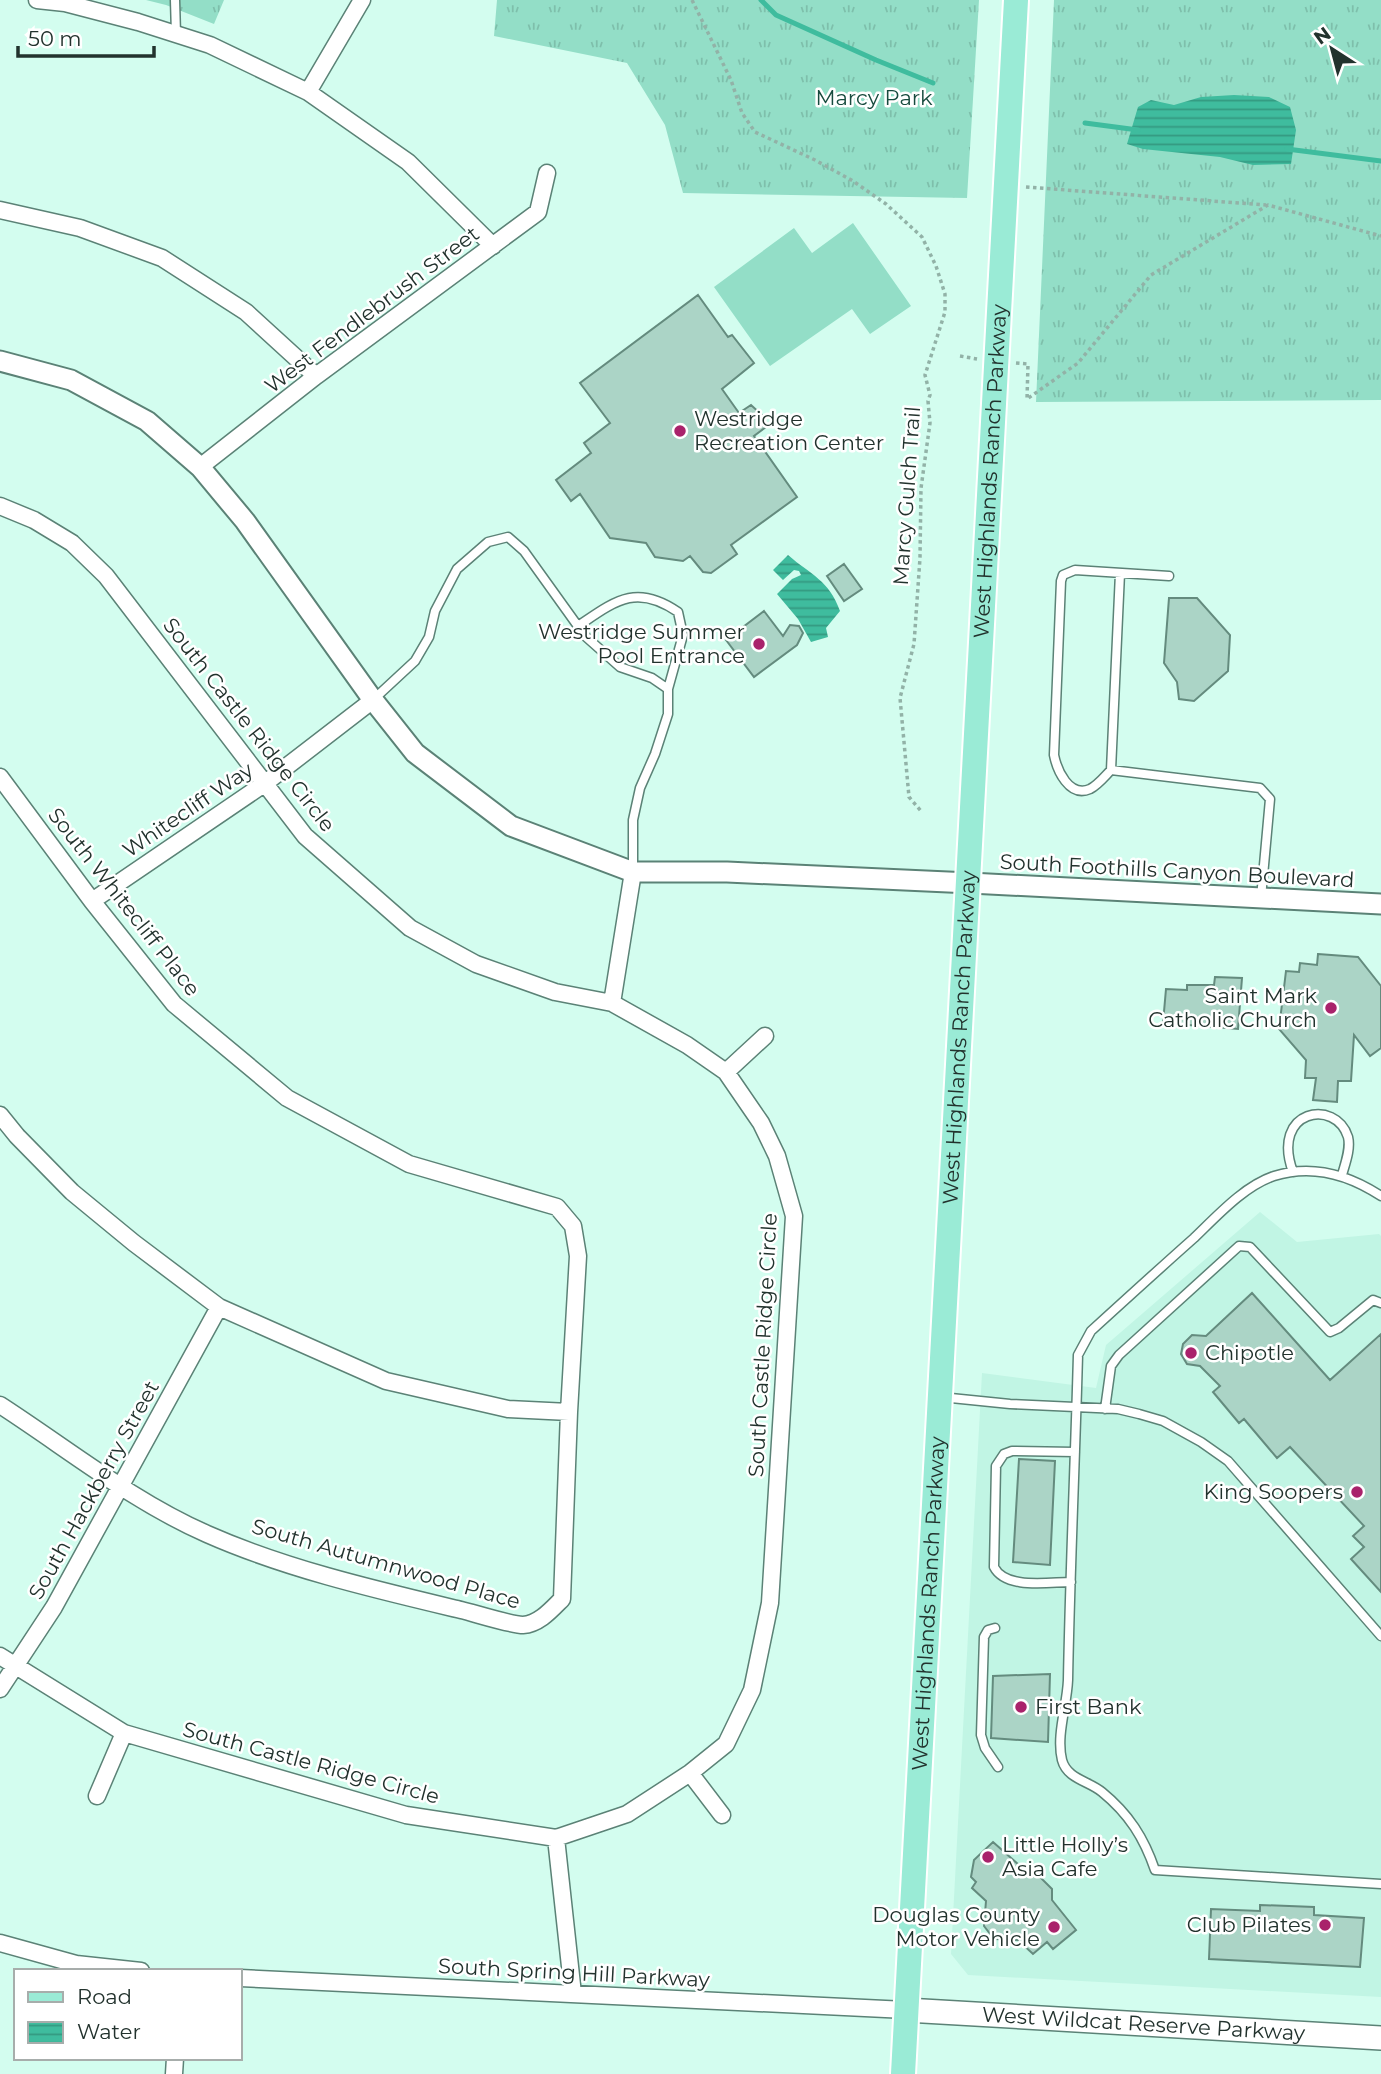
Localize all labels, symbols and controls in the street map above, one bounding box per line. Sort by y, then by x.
scale bar [18,14,154,58]
north arrow [1297,14,1367,84]
text: N [1309,22,1335,49]
text: 50 m [28,26,82,51]
park label: Marcy Park [815,85,933,110]
street label: West Fendlebrush Street [260,221,484,398]
street label: West Highlands Ranch Parkway [968,303,1011,639]
place label: Westridge Recreation Center [694,406,884,455]
street label: Marcy Gulch Trail [888,406,925,586]
marker: Westridge Recreation Center [672,423,688,439]
street label: South Castle Ridge Circle [158,613,341,837]
place label: Westridge Summer Pool Entrance [538,619,745,668]
marker: Westridge Summer Pool Entrance [751,636,767,652]
street label: Whitecliff Way [118,756,258,862]
street label: South Whitecliff Place [43,803,206,1001]
street label: South Foothills Canyon Boulevard [999,849,1355,892]
street label: West Highlands Ranch Parkway [937,869,981,1205]
place label: Saint Mark Catholic Church [1148,983,1317,1032]
marker: Saint Mark Catholic Church [1323,1000,1339,1016]
street label: South Castle Ridge Circle [743,1212,782,1478]
place label: Chipotle [1205,1340,1294,1365]
marker: Chipotle [1183,1345,1199,1361]
street label: South Hackberry Street [23,1376,164,1603]
street label: West Highlands Ranch Parkway [907,1435,950,1771]
place label: King Soopers [1204,1479,1343,1504]
marker: King Soopers [1349,1484,1365,1500]
street label: South Autumnwood Place [249,1513,523,1614]
place label: First Bank [1035,1694,1142,1719]
marker: First Bank [1013,1699,1029,1715]
street label: South Castle Ridge Circle [180,1716,442,1809]
place label: Little Holly’s Asia Cafe [1002,1832,1128,1881]
marker: Little Holly’s Asia Cafe [980,1849,996,1865]
place label: Douglas County Motor Vehicle [872,1902,1041,1951]
place label: Club Pilates [1187,1912,1311,1937]
marker: Club Pilates [1317,1917,1333,1933]
marker: Douglas County Motor Vehicle [1046,1919,1062,1935]
street label: South Spring Hill Parkway [438,1953,711,1992]
legend [14,1969,242,2060]
text: Road [77,1984,132,2009]
street label: West Wildcat Reserve Parkway [981,2002,1307,2046]
text: Water [77,2019,141,2044]

